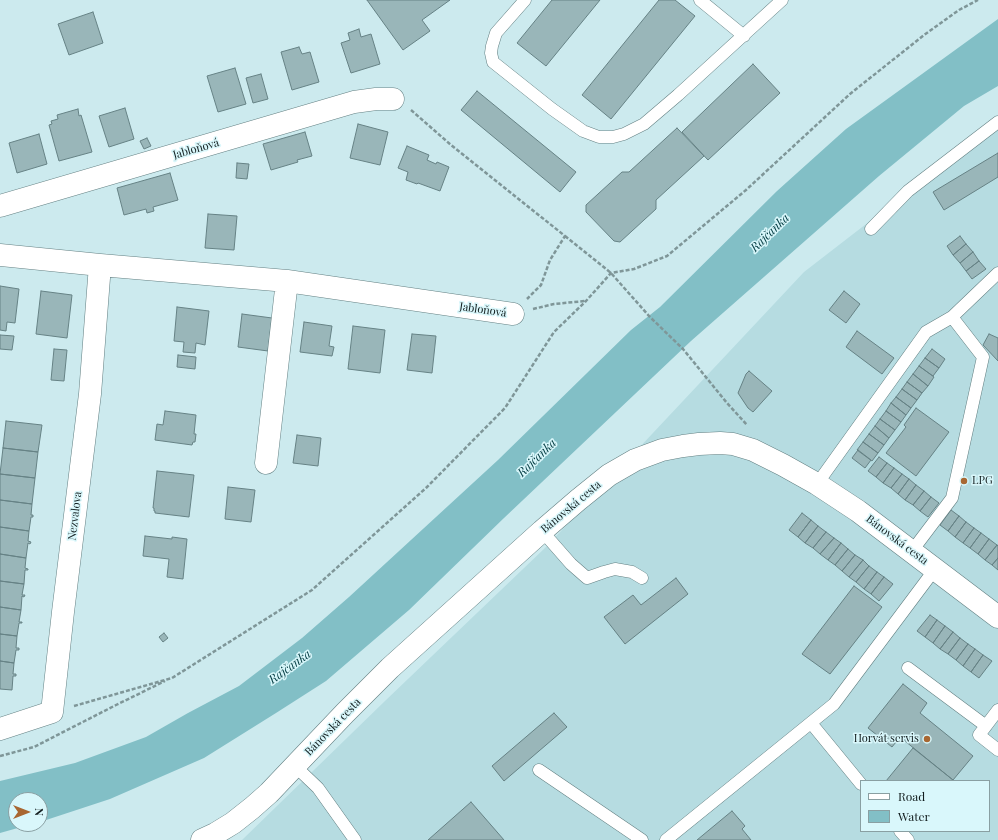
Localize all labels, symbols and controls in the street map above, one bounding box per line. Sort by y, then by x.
street label: Jabloňová [171,136,221,162]
water label: Rajčanka [748,211,792,255]
street label: Jabloňová [459,300,507,320]
water label: Rajčanka [515,436,559,480]
place label: LPG [972,474,993,488]
marker: LPG [959,476,969,486]
street label: Bánovská cesta [538,478,604,536]
street label: Nezvalova [65,491,85,541]
street label: Bánovská cesta [863,512,931,568]
water label: Rajčanka [266,647,314,687]
street label: Bánovská cesta [302,696,364,758]
place label: Horvát servis [854,732,919,746]
marker: Horvát servis [922,734,932,744]
legend [860,780,990,832]
text: Road [898,788,925,804]
north arrow [8,792,48,832]
text: N [32,808,47,816]
text: Water [898,808,930,824]

